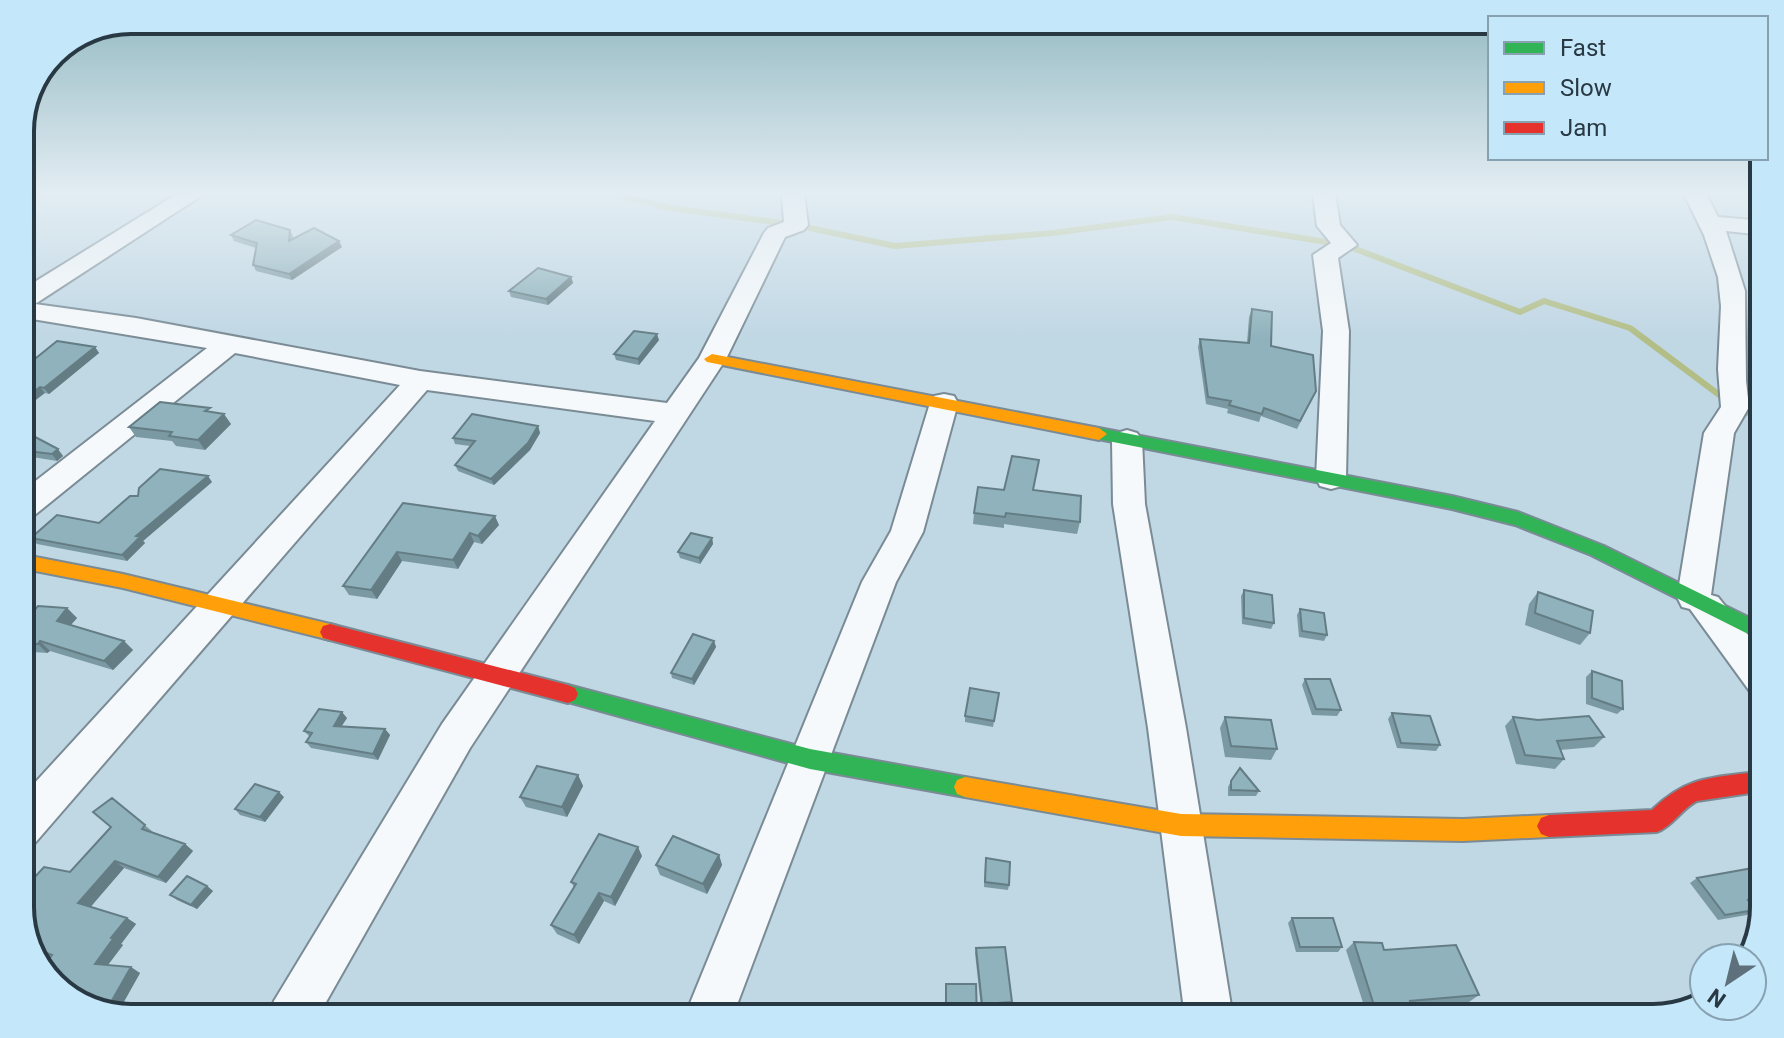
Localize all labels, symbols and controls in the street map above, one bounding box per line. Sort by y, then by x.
legend [1488,16,1768,160]
text: Fast [1560,34,1606,62]
text: Slow [1560,74,1612,102]
text: Jam [1560,114,1607,142]
north arrow [1688,942,1768,1022]
text: N [1703,983,1730,1013]

